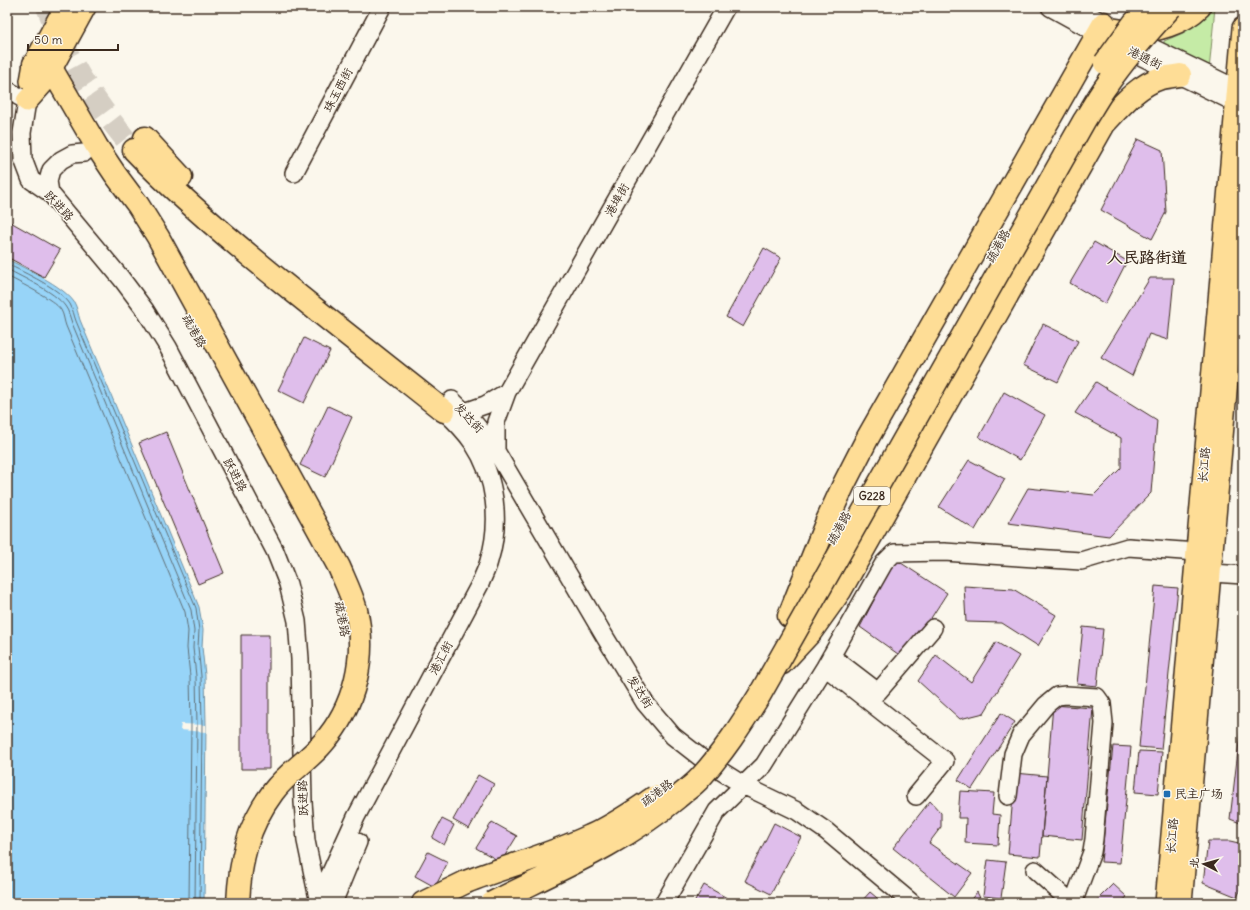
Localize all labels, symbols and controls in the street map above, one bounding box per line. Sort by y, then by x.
scale bar [28,26,118,52]
text: 50 m [34,32,63,47]
street label: 港通街 [1126,43,1165,72]
street label: 珠玉西街 [320,65,355,114]
street label: 港埠街 [601,180,632,219]
street label: 跃进路 [42,187,77,224]
street label: 疏港路 [982,226,1013,265]
district label: 人民路街道 [1107,247,1187,267]
street label: 疏港路 [179,311,210,350]
street label: 发达街 [451,399,487,436]
street label: 长江路 [1194,446,1213,484]
street label: 跃进路 [220,455,251,494]
road number: G228 [854,487,890,505]
street label: 疏港路 [823,508,854,547]
street label: 疏港路 [332,600,353,638]
street label: 港汇街 [425,638,456,677]
street label: 发达街 [624,673,657,711]
street label: 疏港路 [638,776,676,809]
street label: 跃进路 [294,780,311,816]
place label: 民主广场 [1175,786,1223,801]
marker: 民主广场 [1162,789,1172,799]
street label: 长江路 [1162,817,1181,855]
north arrow [1184,844,1224,884]
text: 北 [1187,857,1202,869]

